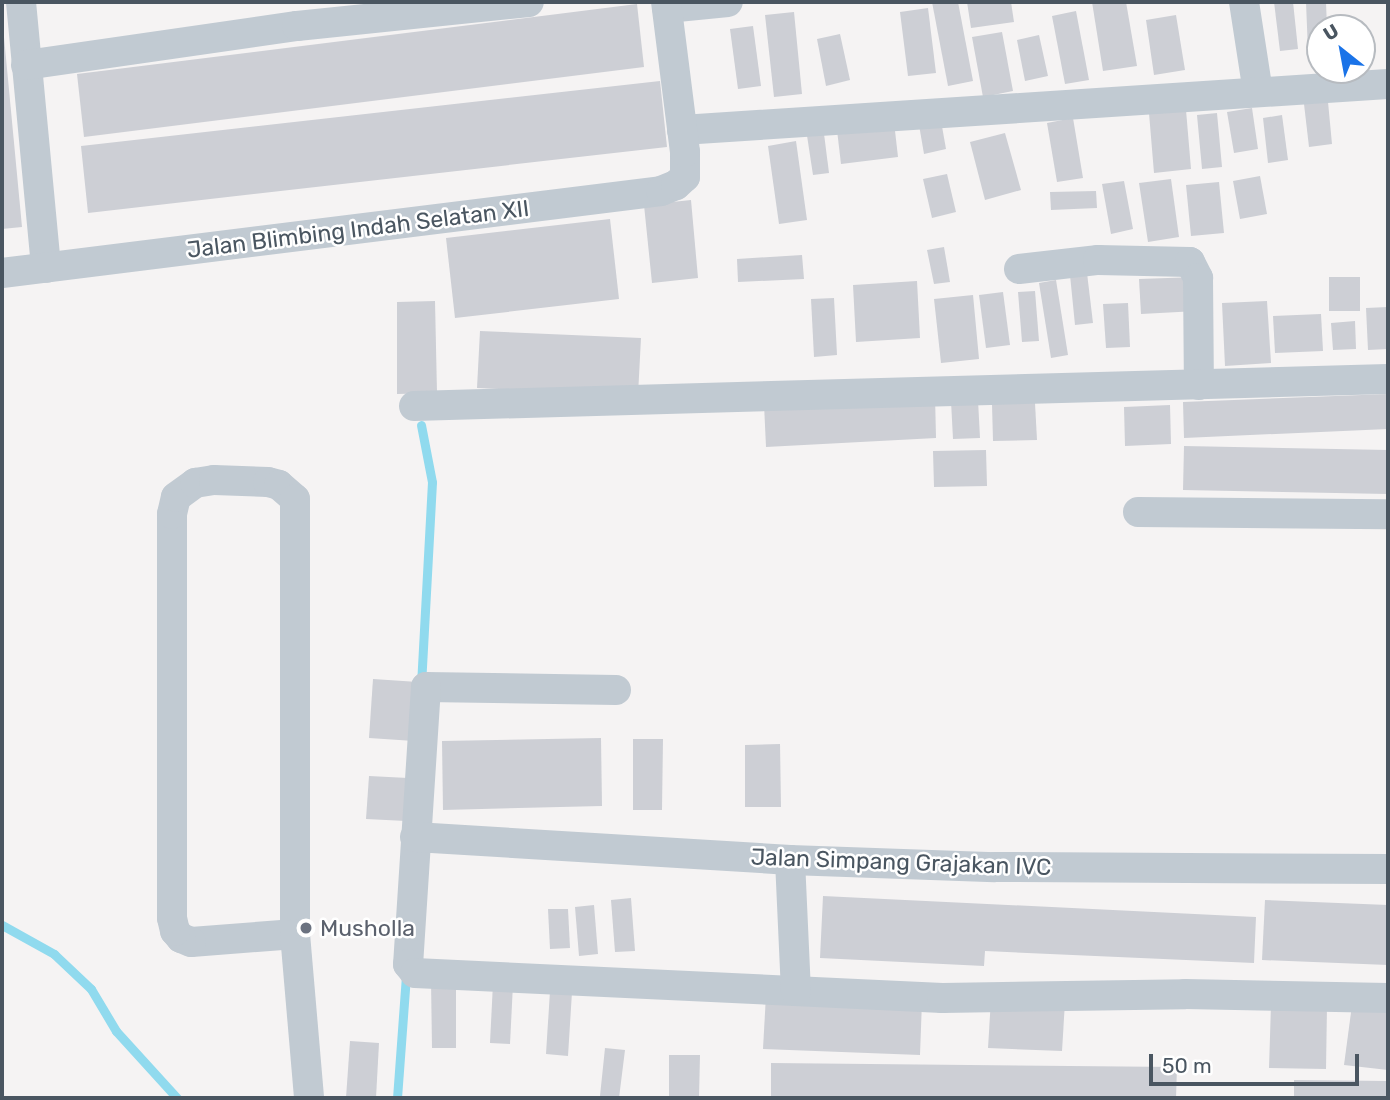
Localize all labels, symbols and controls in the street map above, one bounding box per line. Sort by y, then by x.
north arrow [1306,14,1376,84]
text: U [1319,19,1343,46]
street label: Jalan Blimbing Indah Selatan XII [185,194,531,264]
street label: Jalan Simpang Grajakan IVC [750,843,1052,881]
place label: Musholla [320,914,415,942]
marker: Musholla [298,920,314,936]
scale bar [1152,1040,1362,1084]
text: 50 m [1162,1053,1212,1078]

